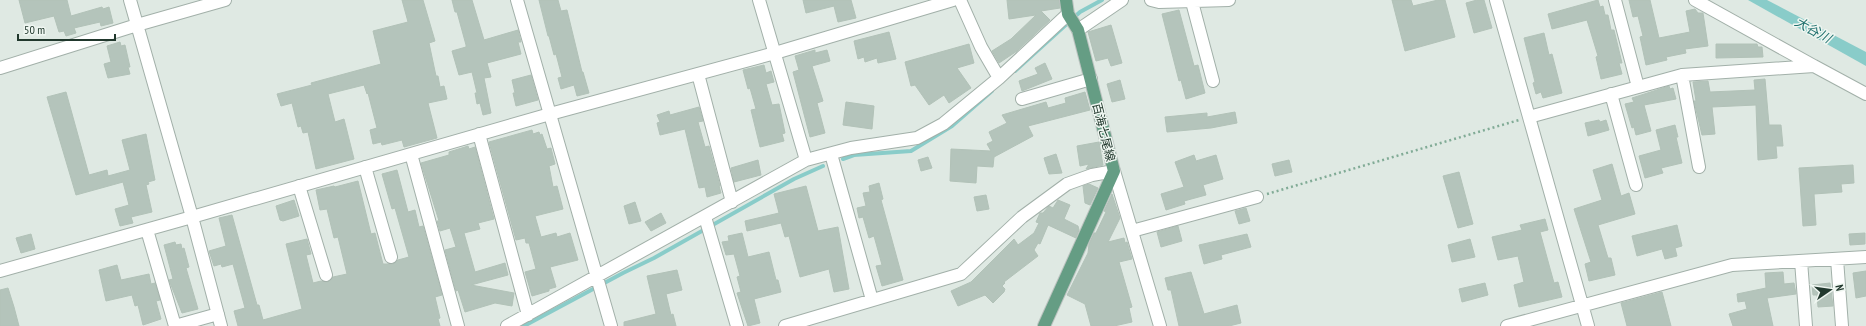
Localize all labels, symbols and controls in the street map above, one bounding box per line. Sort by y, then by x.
water label: 大谷川 [1792,13,1836,48]
scale bar [18,16,115,42]
text: 50 m [24,22,45,37]
street label: 百海七尾線 [1089,101,1119,163]
north arrow [1810,270,1850,310]
text: N [1832,283,1847,292]

